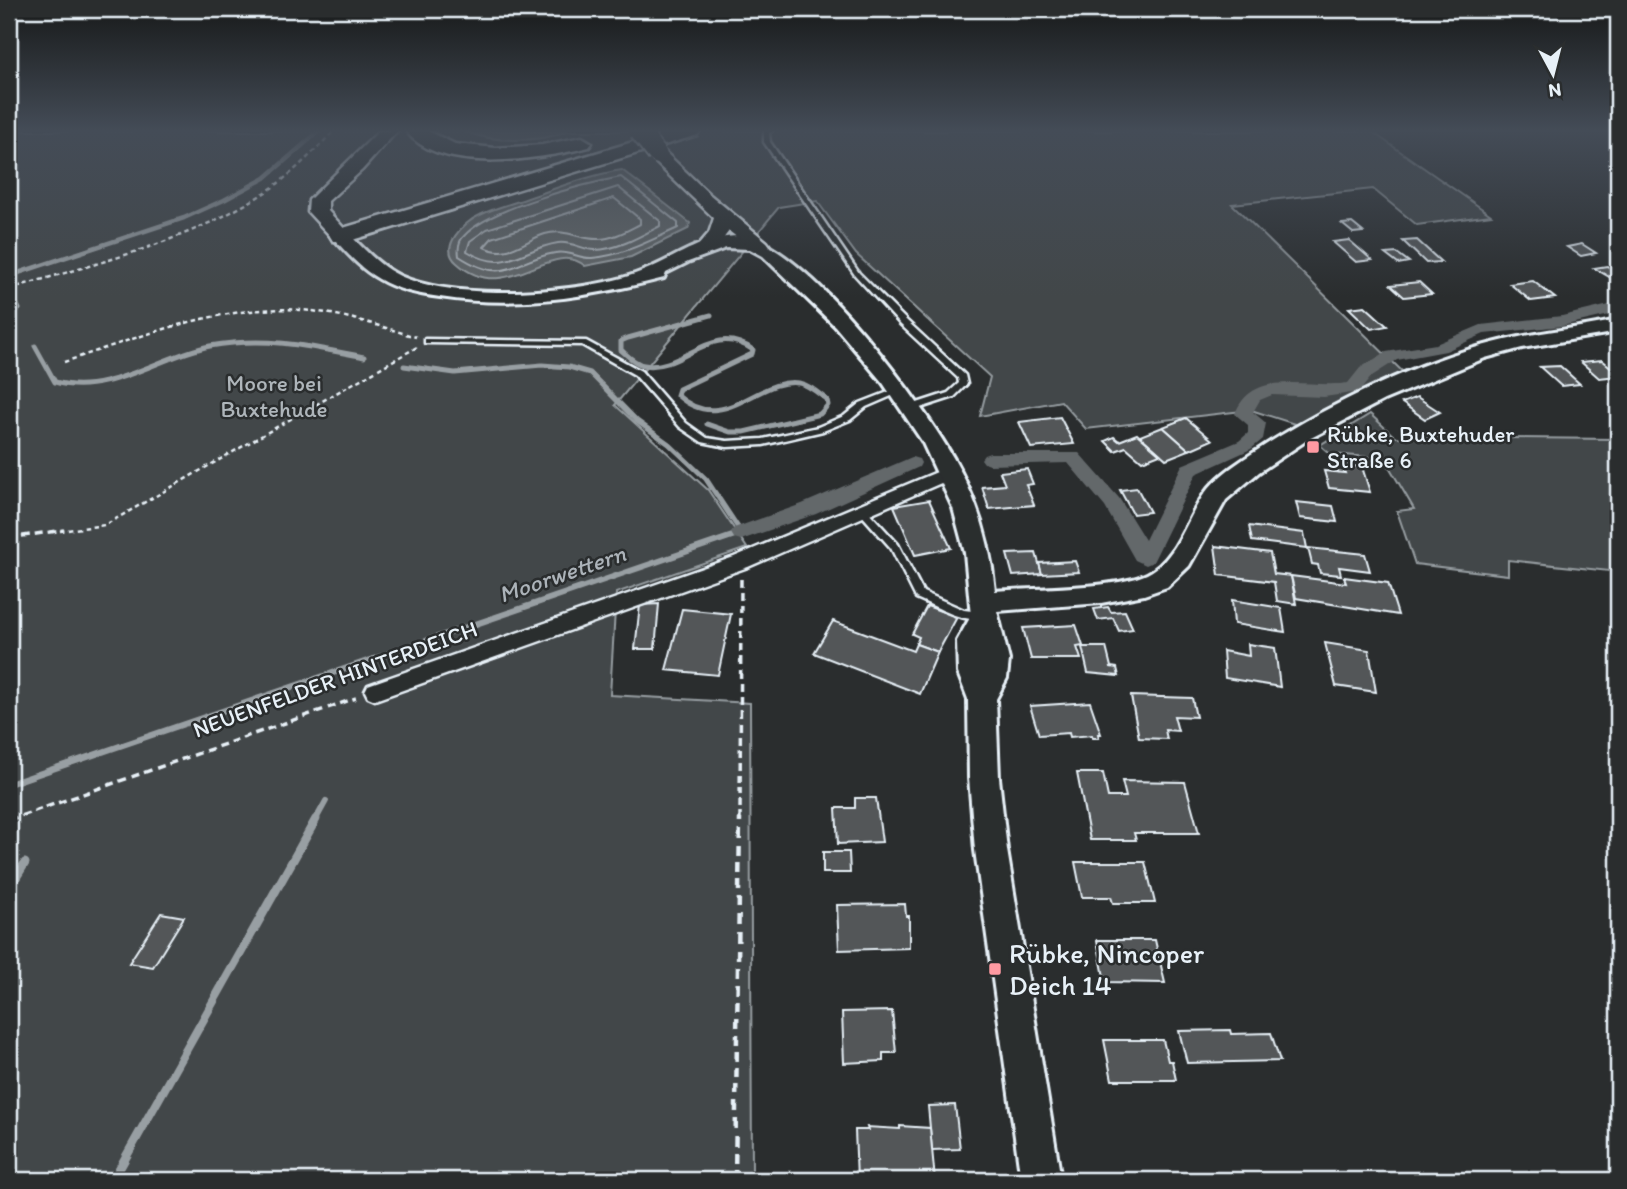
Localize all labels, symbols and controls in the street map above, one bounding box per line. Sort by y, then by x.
north arrow [1518,38,1588,108]
text: N [1547,78,1563,103]
park label: Moore bei Buxtehude [220,369,328,423]
place label: Rübke, Buxtehuder Straße 6 [1327,420,1514,474]
marker: Rübke, Buxtehuder Straße 6 [1305,439,1321,455]
water label: Moorwettern [495,538,630,609]
street label: NEUENFELDER HINTERDEICH [189,614,481,744]
place label: Rübke, Nincoper Deich 14 [1009,936,1204,1002]
marker: Rübke, Nincoper Deich 14 [987,961,1003,977]

